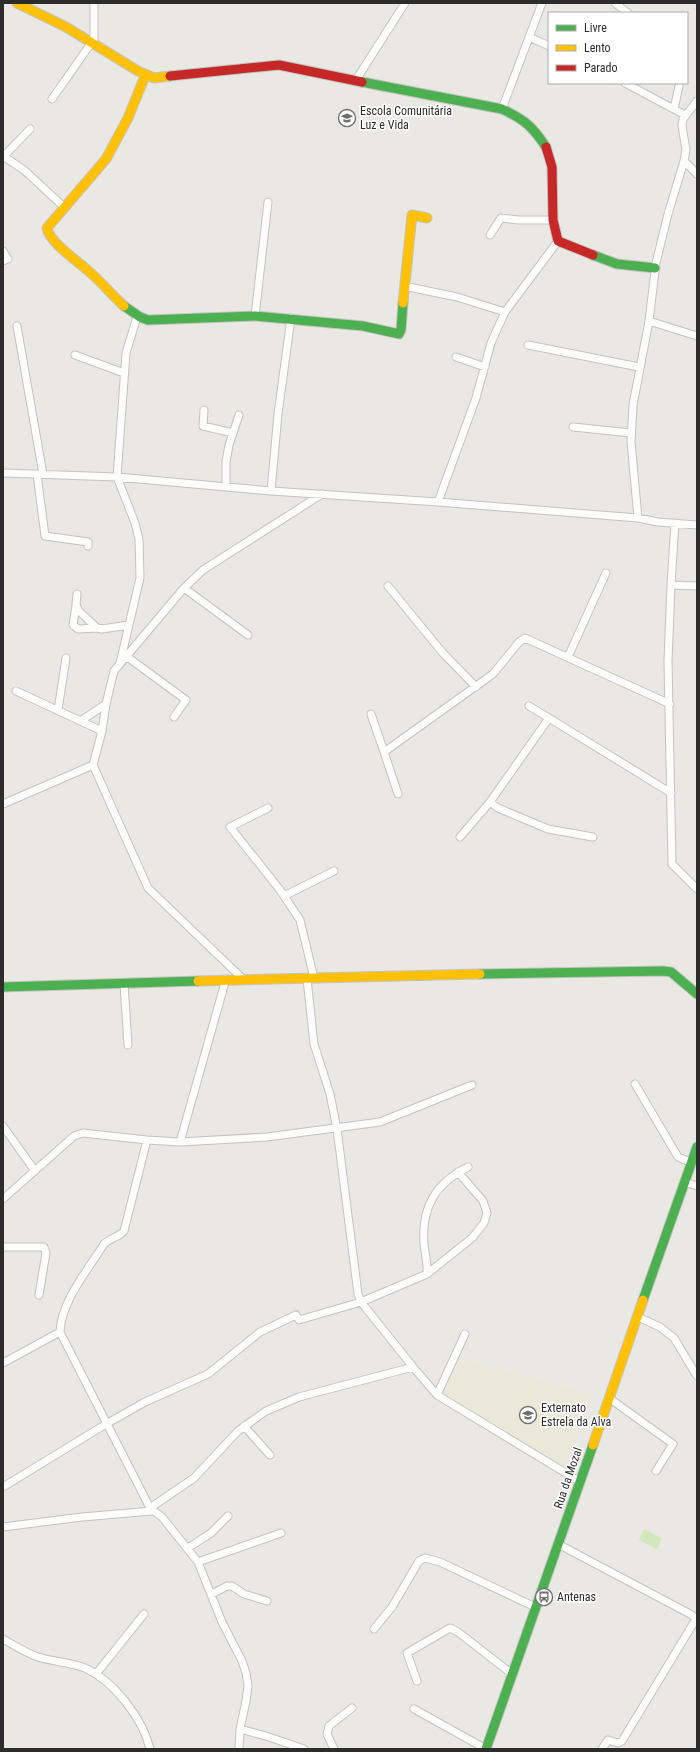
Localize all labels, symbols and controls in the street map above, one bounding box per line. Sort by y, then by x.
legend [548,12,688,84]
text: Livre [584,21,607,35]
text: Lento [584,41,611,55]
text: Parado [584,61,617,75]
place label: Escola Comunitária Luz e Vida [360,104,452,132]
school or university icon: Escola Comunitária Luz e Vida [337,108,357,128]
place label: Externato Estrela da Alva [541,1401,612,1429]
school or university icon: Externato Estrela da Alva [518,1405,538,1425]
street label: Rua da Mozal [551,1446,585,1510]
bus stop icon: Antenas [534,1587,554,1607]
place label: Antenas [557,1590,596,1604]

